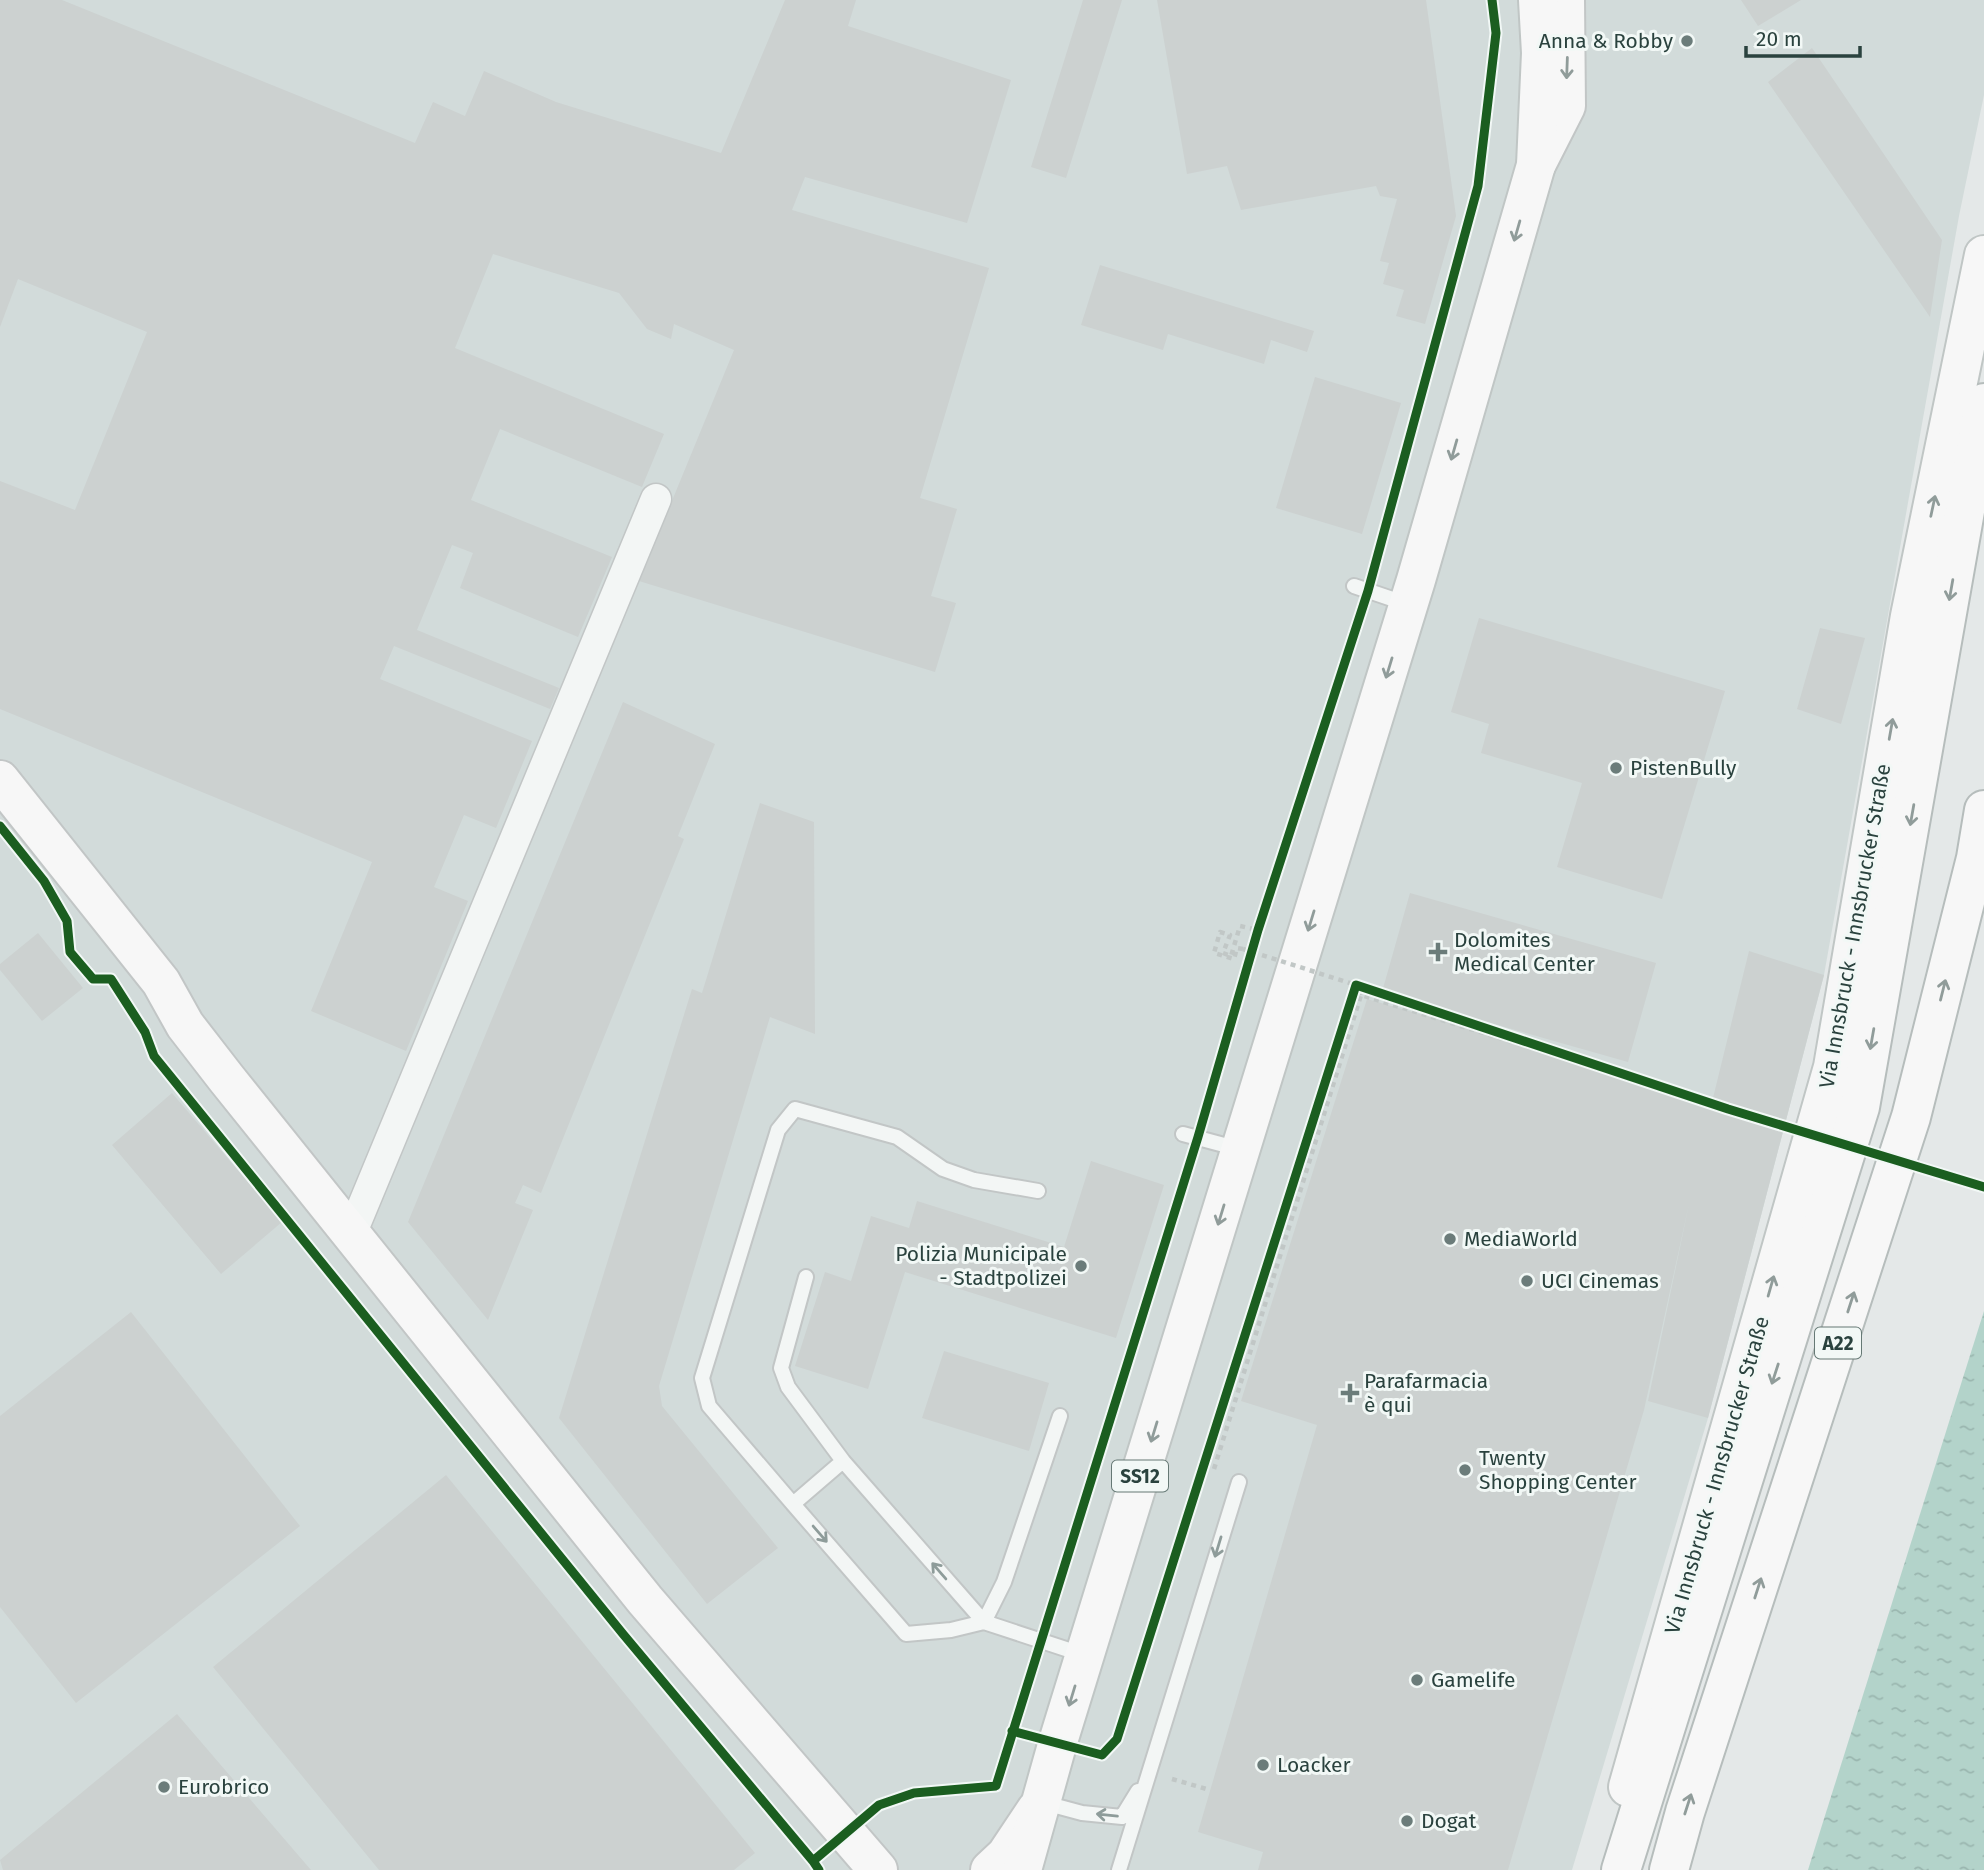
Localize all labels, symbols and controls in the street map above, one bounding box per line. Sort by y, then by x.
scale bar [1746,14,1860,58]
text: 20 m [1756,26,1802,52]
place label: Anna & Robby [1539,28,1674,54]
marker: Anna & Robby [1679,33,1695,49]
one-way arrow [1561,56,1574,79]
one-way arrow [1510,219,1523,242]
one-way arrow [1446,438,1459,460]
one-way arrow [1927,495,1941,518]
one-way arrow [1944,579,1957,601]
one-way arrow [1382,656,1394,678]
one-way arrow [1885,718,1898,741]
place label: PistenBully [1630,755,1737,781]
marker: PistenBully [1608,760,1624,776]
street label: Via Innsbruck - Innsbrucker Straße [1814,762,1896,1090]
one-way arrow [1905,803,1918,826]
one-way arrow [1304,910,1316,932]
place label: Dolomites Medical Center [1454,927,1595,977]
marker: Dolomites Medical Center [1428,942,1448,962]
one-way arrow [1937,979,1950,1002]
one-way arrow [1865,1027,1878,1050]
one-way arrow [1213,1204,1226,1226]
place label: MediaWorld [1464,1226,1578,1252]
marker: MediaWorld [1442,1231,1458,1247]
place label: Polizia Municipale - Stadtpolizei [895,1241,1067,1291]
marker: Polizia Municipale - Stadtpolizei [1073,1258,1089,1274]
place label: UCI Cinemas [1541,1268,1659,1294]
marker: UCI Cinemas [1519,1273,1535,1289]
one-way arrow [1765,1275,1778,1297]
one-way arrow [1846,1291,1858,1313]
street label: Via Innsbruck - Innsbrucker Straße [1659,1313,1775,1637]
road number: A22 [1815,1328,1861,1358]
one-way arrow [1768,1363,1781,1385]
place label: Parafarmacia è qui [1364,1368,1488,1418]
marker: Parafarmacia è qui [1342,1385,1358,1401]
one-way arrow [1146,1421,1159,1443]
place label: Twenty Shopping Center [1479,1445,1637,1495]
road number: SS12 [1112,1460,1168,1492]
marker: Twenty Shopping Center [1457,1462,1473,1478]
one-way arrow [812,1525,828,1543]
one-way arrow [1211,1536,1224,1558]
one-way arrow [931,1562,947,1580]
one-way arrow [1752,1577,1765,1599]
place label: Gamelife [1431,1667,1515,1693]
marker: Gamelife [1409,1672,1425,1688]
one-way arrow [1065,1685,1077,1707]
place label: Loacker [1277,1752,1351,1778]
marker: Loacker [1255,1757,1271,1773]
place label: Eurobrico [178,1774,269,1800]
marker: Eurobrico [156,1779,172,1795]
one-way arrow [1682,1794,1695,1816]
one-way arrow [1096,1808,1119,1821]
place label: Dogat [1421,1808,1477,1834]
marker: Dogat [1399,1813,1415,1829]

